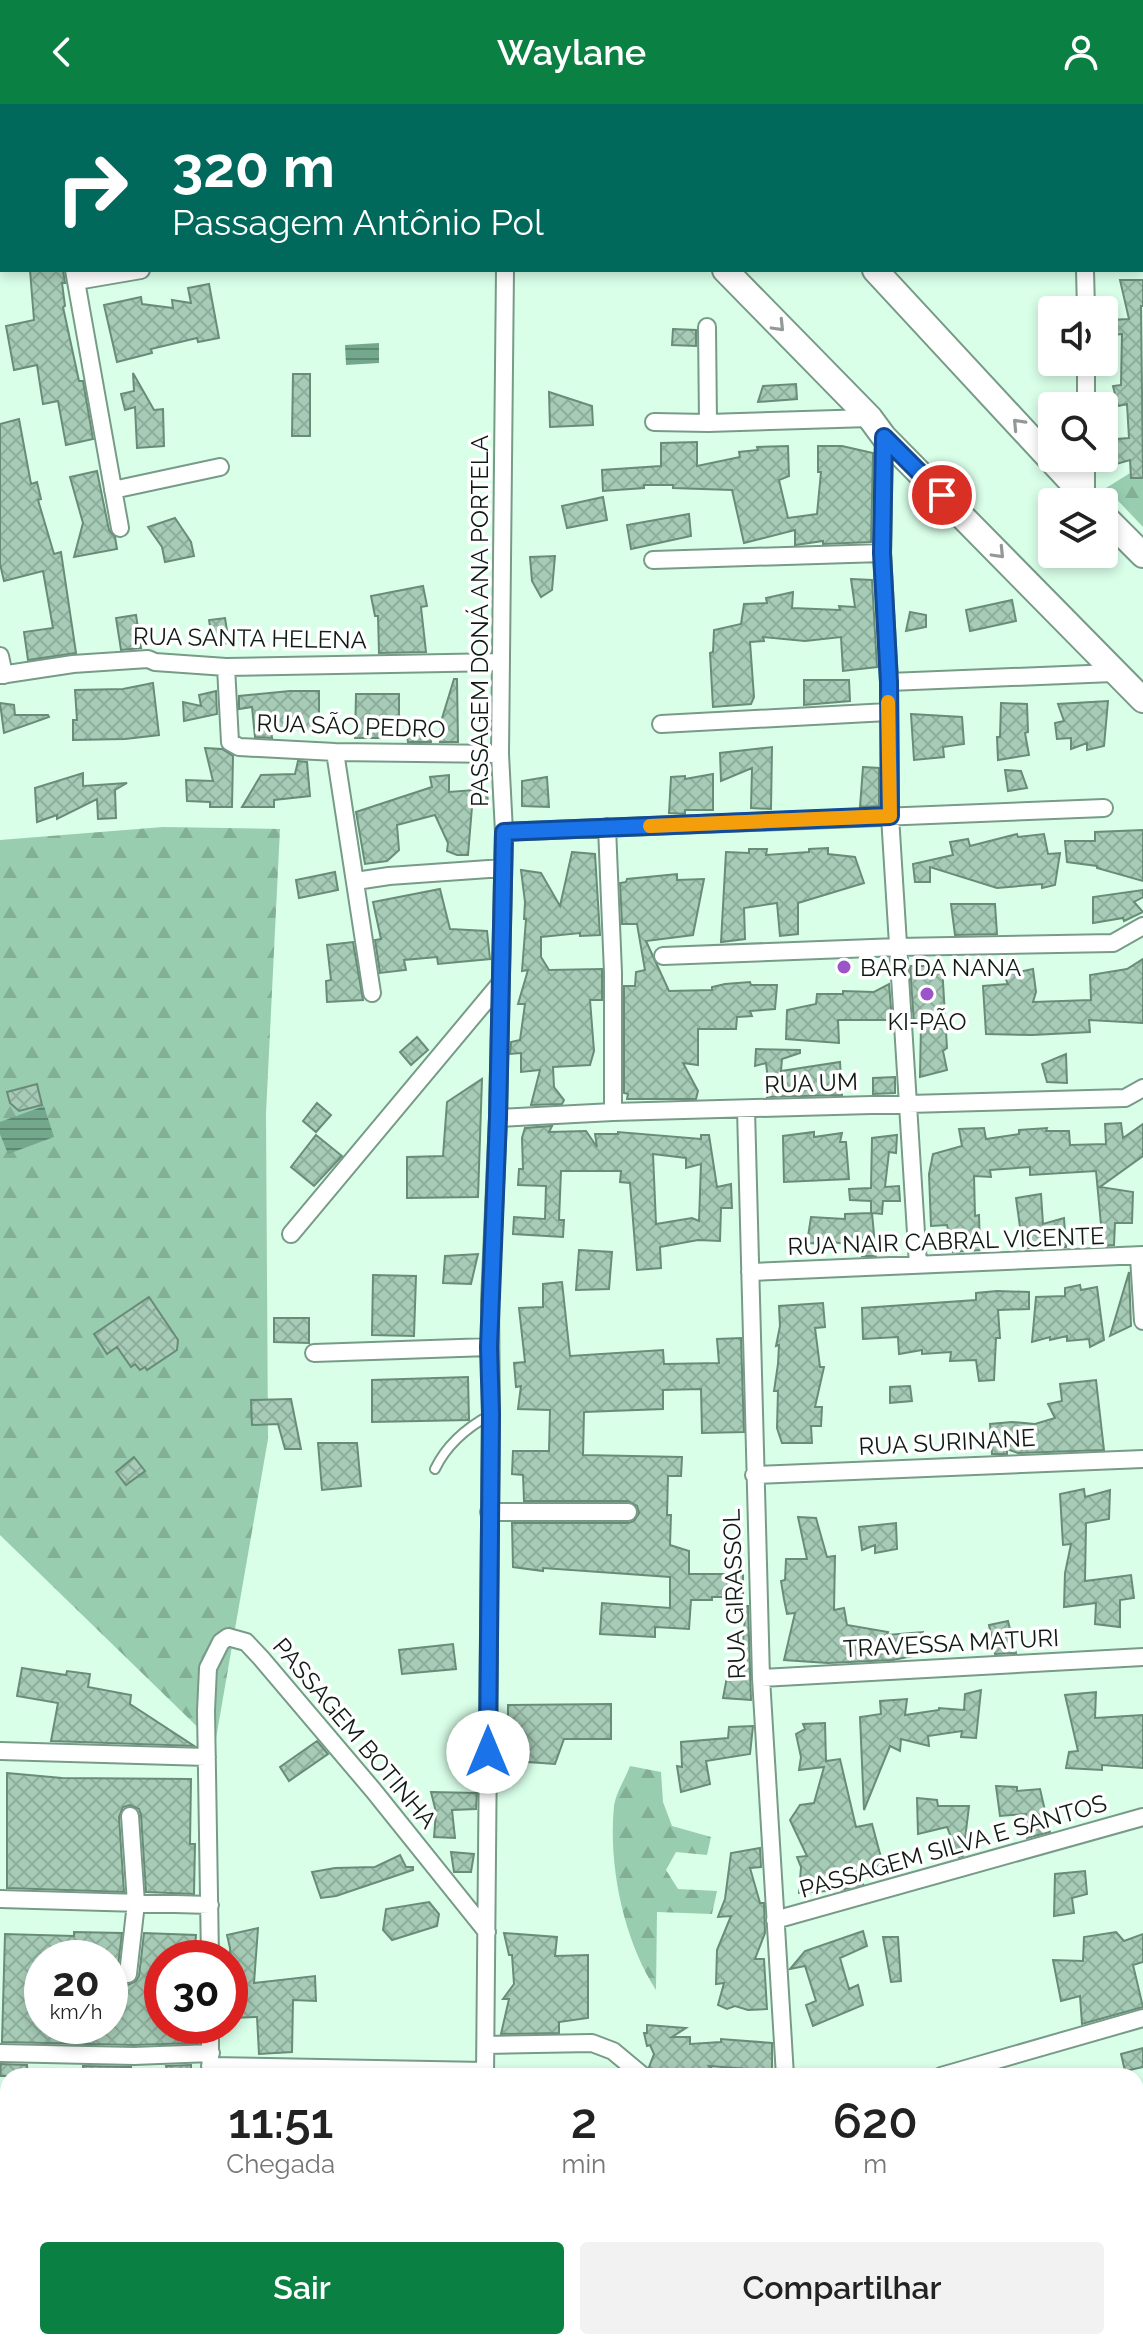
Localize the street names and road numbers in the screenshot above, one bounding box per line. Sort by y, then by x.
street label: PASSAGEM DONÁ ANA PORTELA [465,435,494,807]
street label: RUA SANTA HELENA [133,621,367,655]
street label: RUA SÃO PEDRO [256,708,446,744]
street label: RUA UM [764,1067,858,1099]
street label: RUA NAIR CABRAL VICENTE [787,1221,1105,1261]
street label: RUA SURINANE [858,1423,1036,1461]
street label: RUA GIRASSOL [717,1508,751,1680]
street label: TRAVESSA MATURI [842,1623,1060,1663]
street label: PASSAGEM BOTINHA [267,1632,443,1834]
street label: PASSAGEM SILVA E SANTOS [796,1788,1110,1904]

